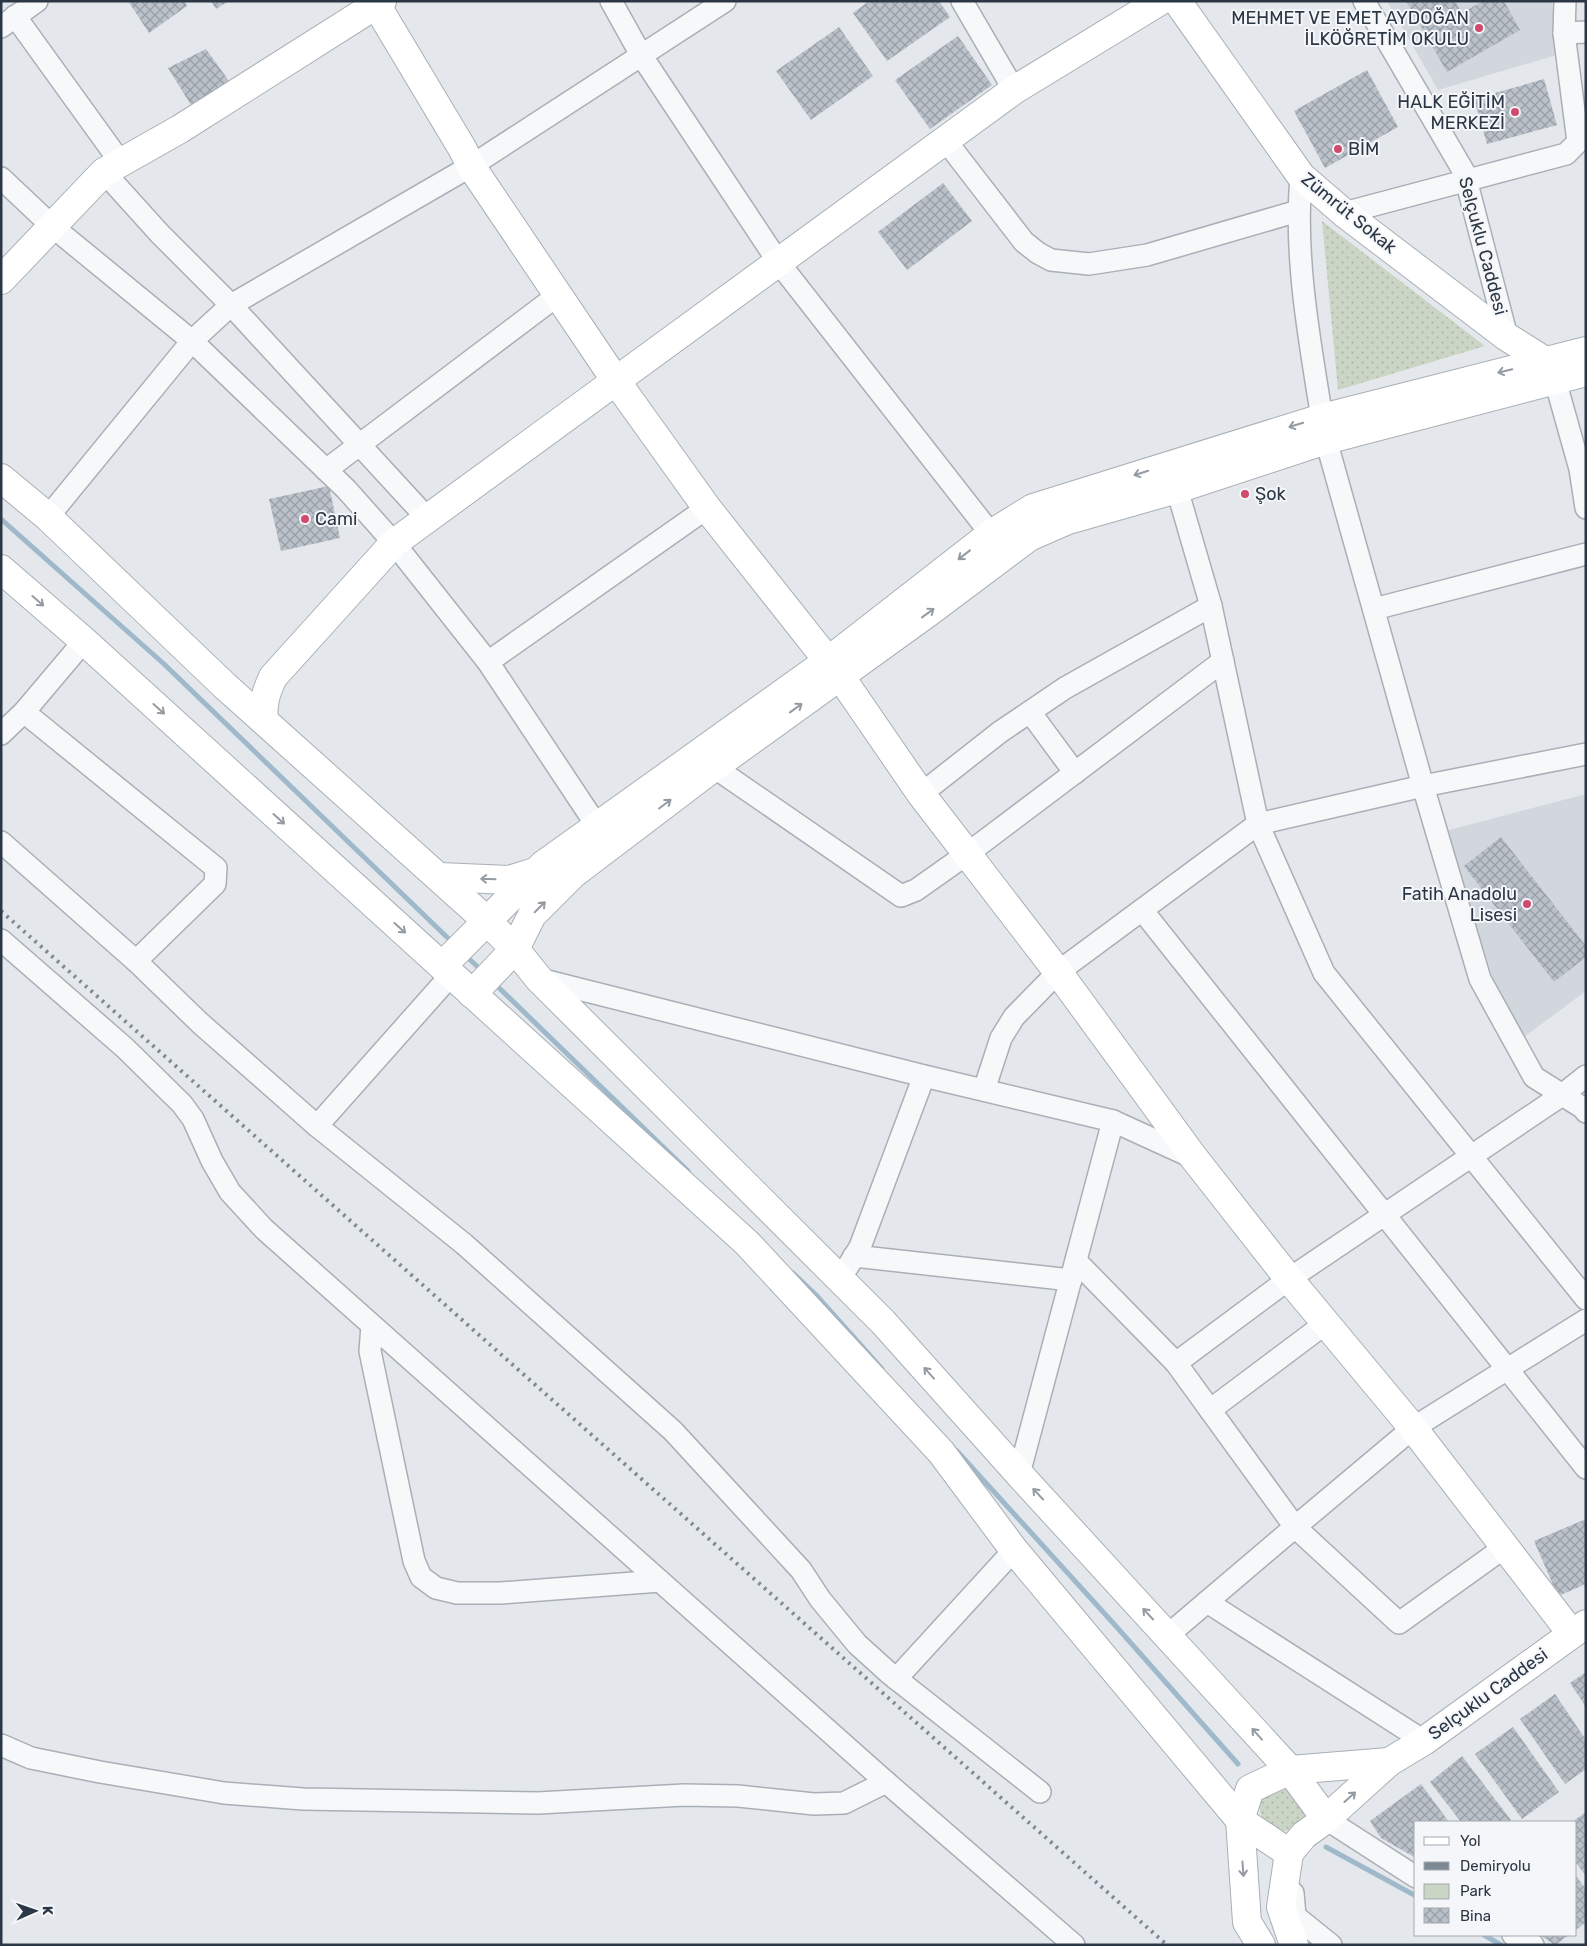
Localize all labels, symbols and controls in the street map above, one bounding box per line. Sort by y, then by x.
place label: MEHMET VE EMET AYDOĞAN İLKÖĞRETİM OKULU [1231,7,1469,50]
marker: MEHMET VE EMET AYDOĞAN İLKÖĞRETİM OKULU [1473,22,1485,34]
place label: HALK EĞİTİM MERKEZİ [1397,91,1505,134]
marker: HALK EĞİTİM MERKEZİ [1509,106,1521,118]
place label: BİM [1348,138,1379,160]
marker: BİM [1332,143,1344,155]
street label: Zümrüt Sokak [1297,168,1402,259]
street label: Selçuklu Caddesi [1454,174,1512,318]
one-way arrow [1497,367,1513,377]
one-way arrow [1289,421,1305,431]
one-way arrow [1134,469,1150,479]
place label: Şok [1255,483,1287,505]
marker: Şok [1239,488,1251,500]
place label: Cami [315,508,357,530]
marker: Cami [299,513,311,525]
one-way arrow [958,549,971,560]
one-way arrow [32,595,45,607]
one-way arrow [921,608,935,618]
one-way arrow [153,703,166,715]
one-way arrow [789,703,803,713]
one-way arrow [658,799,671,810]
one-way arrow [273,813,286,824]
one-way arrow [480,875,496,884]
place label: Fatih Anadolu Lisesi [1402,883,1517,926]
marker: Fatih Anadolu Lisesi [1521,898,1533,910]
one-way arrow [533,901,546,913]
one-way arrow [393,922,406,934]
one-way arrow [923,1367,935,1380]
one-way arrow [1032,1488,1044,1500]
one-way arrow [1142,1607,1154,1620]
street label: Selçuklu Caddesi [1424,1643,1552,1745]
one-way arrow [1251,1727,1263,1740]
one-way arrow [1344,1791,1357,1803]
legend [1414,1821,1577,1936]
text: Yol [1460,1832,1481,1850]
text: Demiryolu [1460,1857,1531,1875]
one-way arrow [1238,1861,1248,1877]
text: Park [1460,1882,1491,1900]
north arrow [10,1886,60,1936]
text: K [39,1906,56,1916]
text: Bina [1460,1907,1491,1925]

